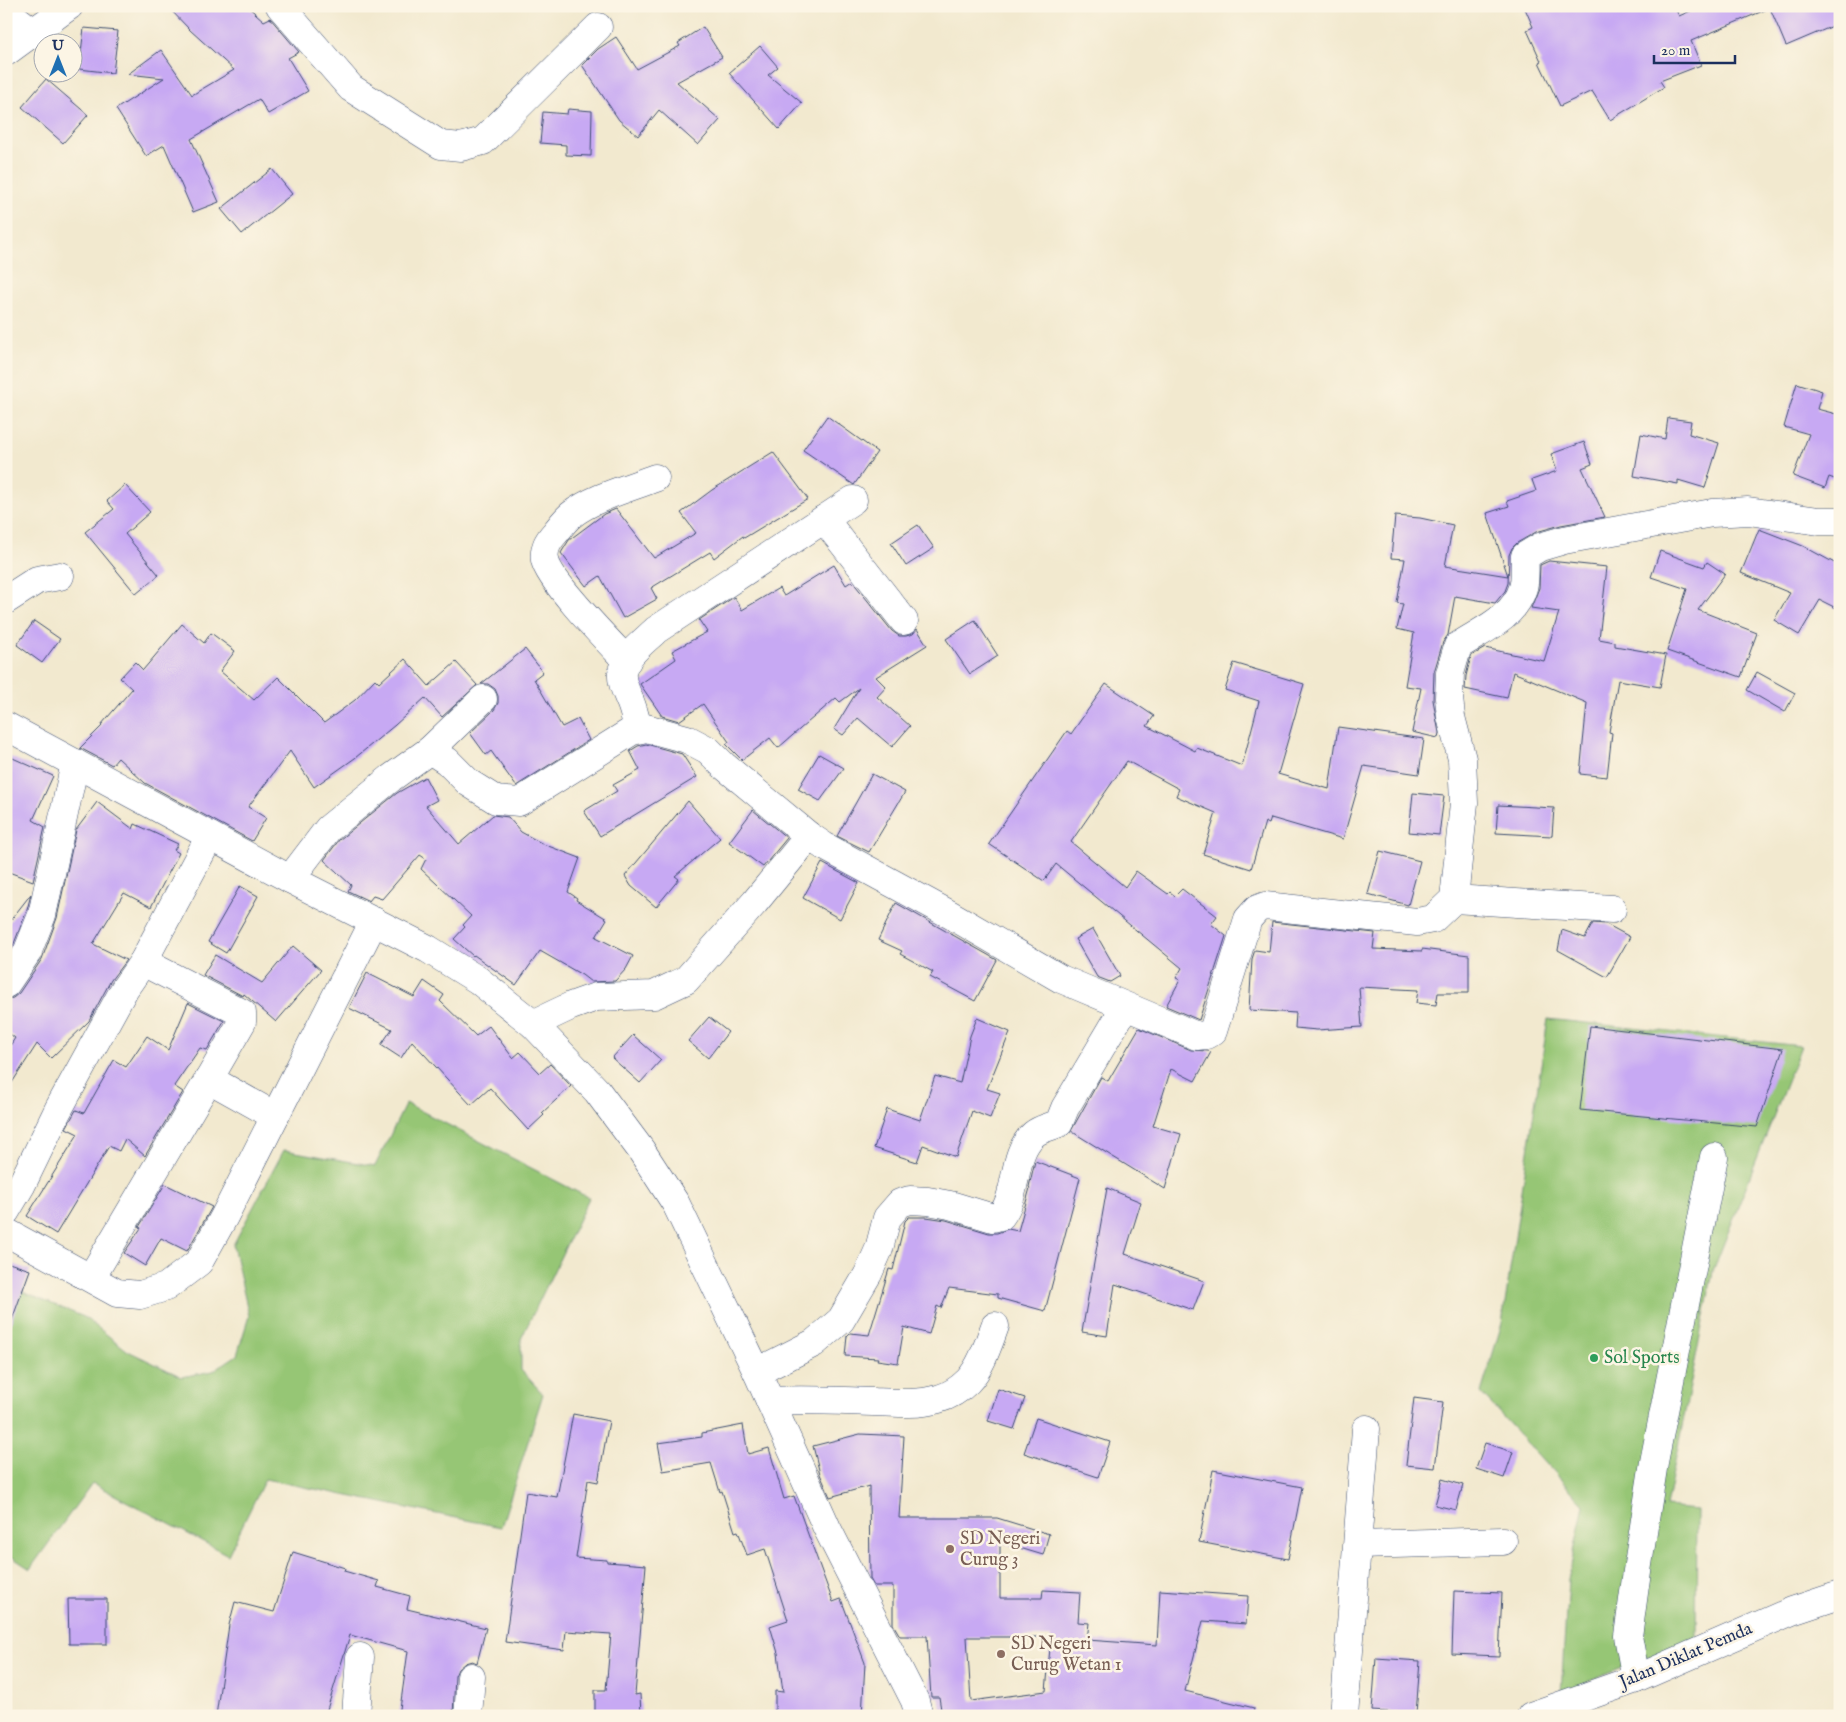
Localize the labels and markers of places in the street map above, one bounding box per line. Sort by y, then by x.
place label: Sol Sports [1604,1347,1679,1370]
marker: Sol Sports [1588,1352,1600,1364]
place label: SD Negeri Curug 3 [960,1528,1041,1572]
marker: SD Negeri Curug 3 [944,1543,956,1555]
place label: SD Negeri Curug Wetan 1 [1011,1633,1122,1677]
marker: SD Negeri Curug Wetan 1 [995,1648,1007,1660]

